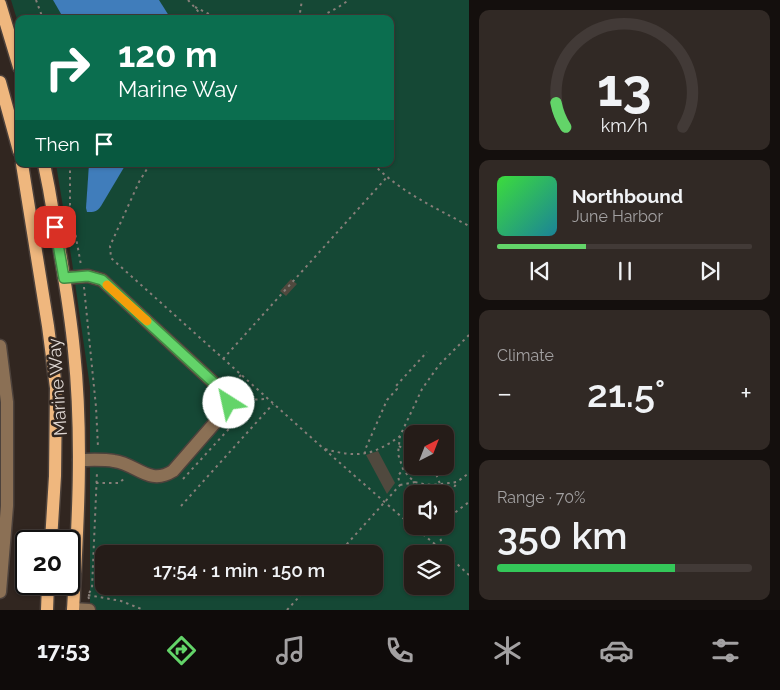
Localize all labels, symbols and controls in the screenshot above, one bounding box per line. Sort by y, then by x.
text: 120 m [118,34,218,75]
icon: right [35,35,100,100]
text: 13 [597,57,652,118]
text: Marine Way [118,76,238,102]
text: km/h [601,115,648,136]
icon: arrive [90,130,118,158]
text: Then [35,133,80,155]
text: Northbound [572,185,683,207]
pin [34,206,76,248]
text: June Harbor [572,207,663,226]
icon: arrive [41,213,69,241]
icon: previous [526,257,554,285]
icon: pause [611,257,639,285]
icon: next [696,257,724,285]
street label: Marine Way [43,337,71,437]
text: Climate [497,346,554,365]
text: 21.5° [587,371,665,416]
position arrow [202,376,254,428]
text: − [497,377,512,410]
text: + [740,377,752,410]
north arrow [404,425,454,475]
map controls [404,425,454,595]
button: sound [404,485,454,535]
text: Range · 70% [497,488,586,507]
text: 350 km [497,513,628,558]
speed limit sign: 20 [15,530,80,595]
button: layers [404,545,454,595]
text: 17:54 · 1 min · 150 m [153,559,325,581]
icon: directions [164,633,199,668]
icon: music [273,633,308,668]
icon: phone [382,633,417,668]
icon: climate [490,633,525,668]
icon: car [599,633,634,668]
icon: filters [708,633,743,668]
text: 17:53 [37,637,90,663]

